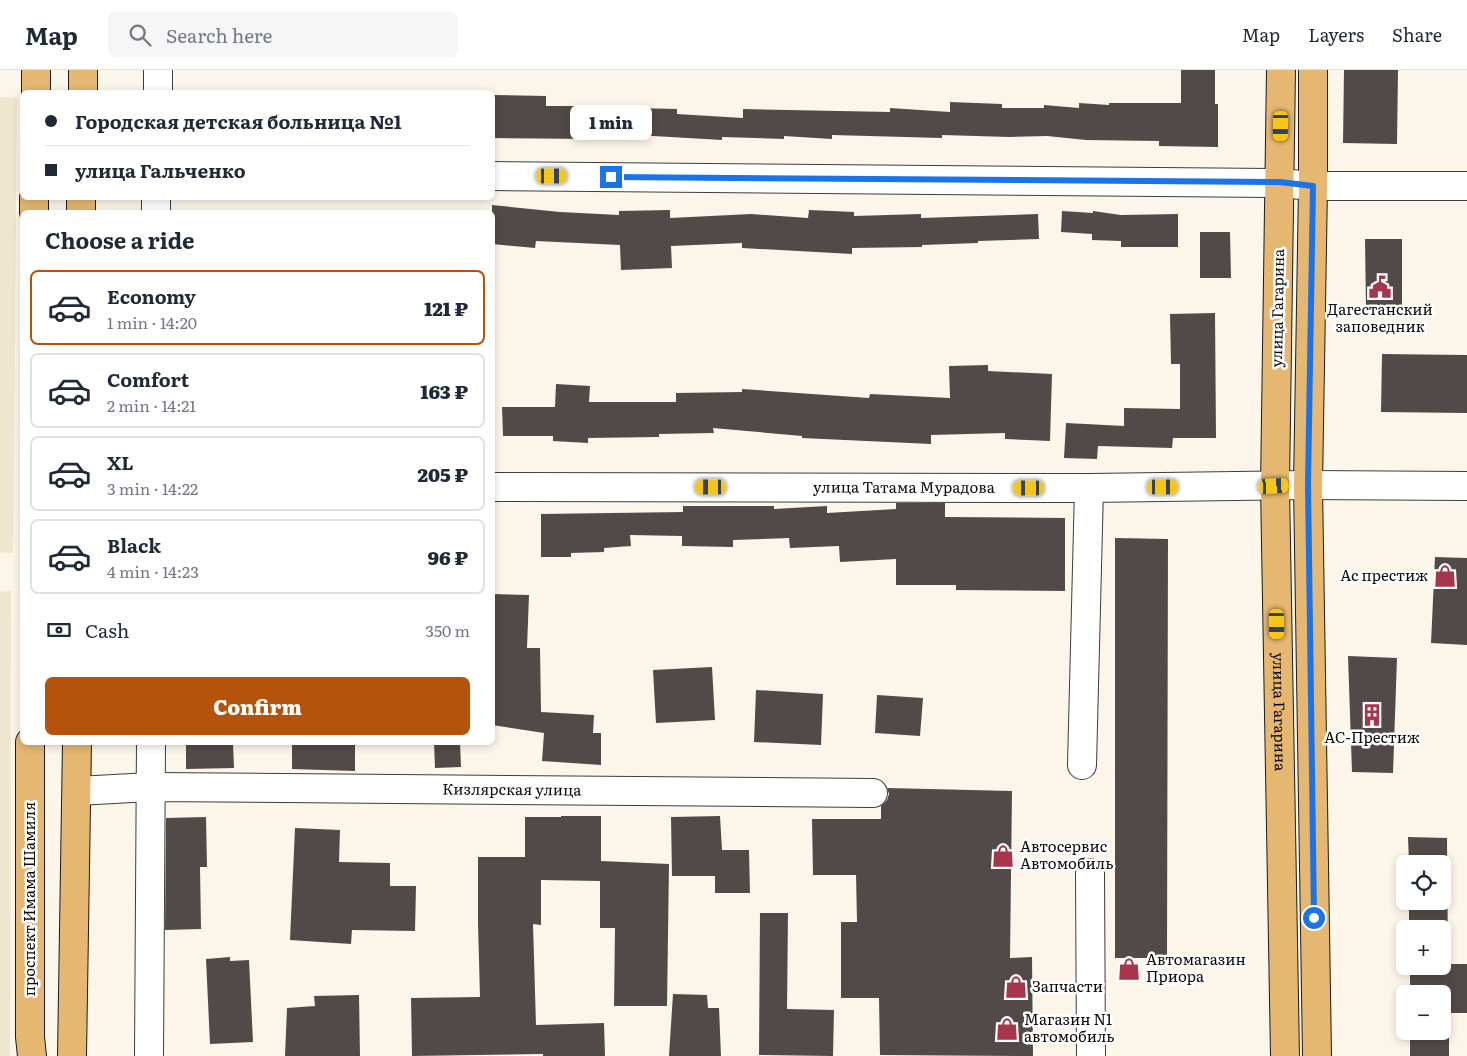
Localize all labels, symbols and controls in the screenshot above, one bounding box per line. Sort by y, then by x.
search box [108,12,458,57]
text: Map [25,17,78,52]
icon: search [126,21,154,49]
text: Search here [166,21,272,49]
text: Map [1242,21,1280,48]
text: Layers [1308,21,1364,48]
text: Share [1392,21,1442,48]
callout: 1 min [570,104,652,140]
text: Городская детская больница №1 [75,107,402,135]
text: 1 min [589,110,633,134]
car [1273,111,1288,141]
text: улица Гальченко [75,156,246,184]
route end [600,166,622,188]
car [537,169,567,184]
text: Choose a ride [45,223,194,256]
street label: улица Гагарина [1264,248,1289,367]
public building icon: Дагестанский заповедник [1367,274,1393,300]
text: Economy [107,282,196,310]
icon: car [47,285,92,330]
text: 121 ₽ [424,294,468,322]
place label: Дагестанский заповедник [1327,297,1433,337]
text: 1 min · 14:20 [107,310,197,334]
text: Comfort [107,365,189,393]
icon: car [47,368,92,413]
text: 163 ₽ [420,377,468,405]
text: 2 min · 14:21 [107,393,196,417]
text: XL [107,448,134,476]
icon: car [47,451,92,496]
text: 205 ₽ [417,460,468,488]
street label: улица Татама Мурадова [813,475,996,498]
text: 3 min · 14:22 [107,476,198,500]
car [1258,478,1289,494]
car [696,480,726,495]
car [1148,480,1178,495]
car [1014,481,1044,496]
text: Black [107,531,161,559]
icon: car [47,534,92,579]
text: 96 ₽ [427,543,468,571]
text: 4 min · 14:23 [107,559,199,583]
place label: Ас престиж [1340,563,1428,586]
shop icon: Ас престиж [1432,563,1458,589]
car [1269,609,1284,639]
icon: cash [45,616,73,644]
text: Cash [85,616,129,644]
text: 350 m [425,618,470,642]
street label: улица Гагарина [1268,652,1293,772]
button: Confirm [45,677,470,735]
building icon: АС-Престиж [1359,702,1385,728]
place label: АС-Престиж [1324,725,1420,748]
street label: Кизлярская улица [442,776,582,801]
street label: проспект Имама Шамиля [17,802,40,996]
place label: Автосервис Автомобиль [1020,834,1113,874]
shop icon: Автосервис Автомобиль [990,843,1016,869]
map controls [1396,855,1451,1040]
button: locate [1396,855,1451,910]
route start [1303,907,1325,929]
button: + [1396,920,1451,975]
place label: Автомагазин Приора [1146,947,1246,987]
shop icon: Автомагазин Приора [1116,956,1142,982]
shop icon: Запчасти [1003,974,1029,1000]
place label: Запчасти [1032,974,1103,997]
button: − [1396,985,1451,1040]
place label: Магазин N1 автомобиль [1024,1007,1115,1047]
shop icon: Магазин N1 автомобиль [994,1016,1020,1042]

